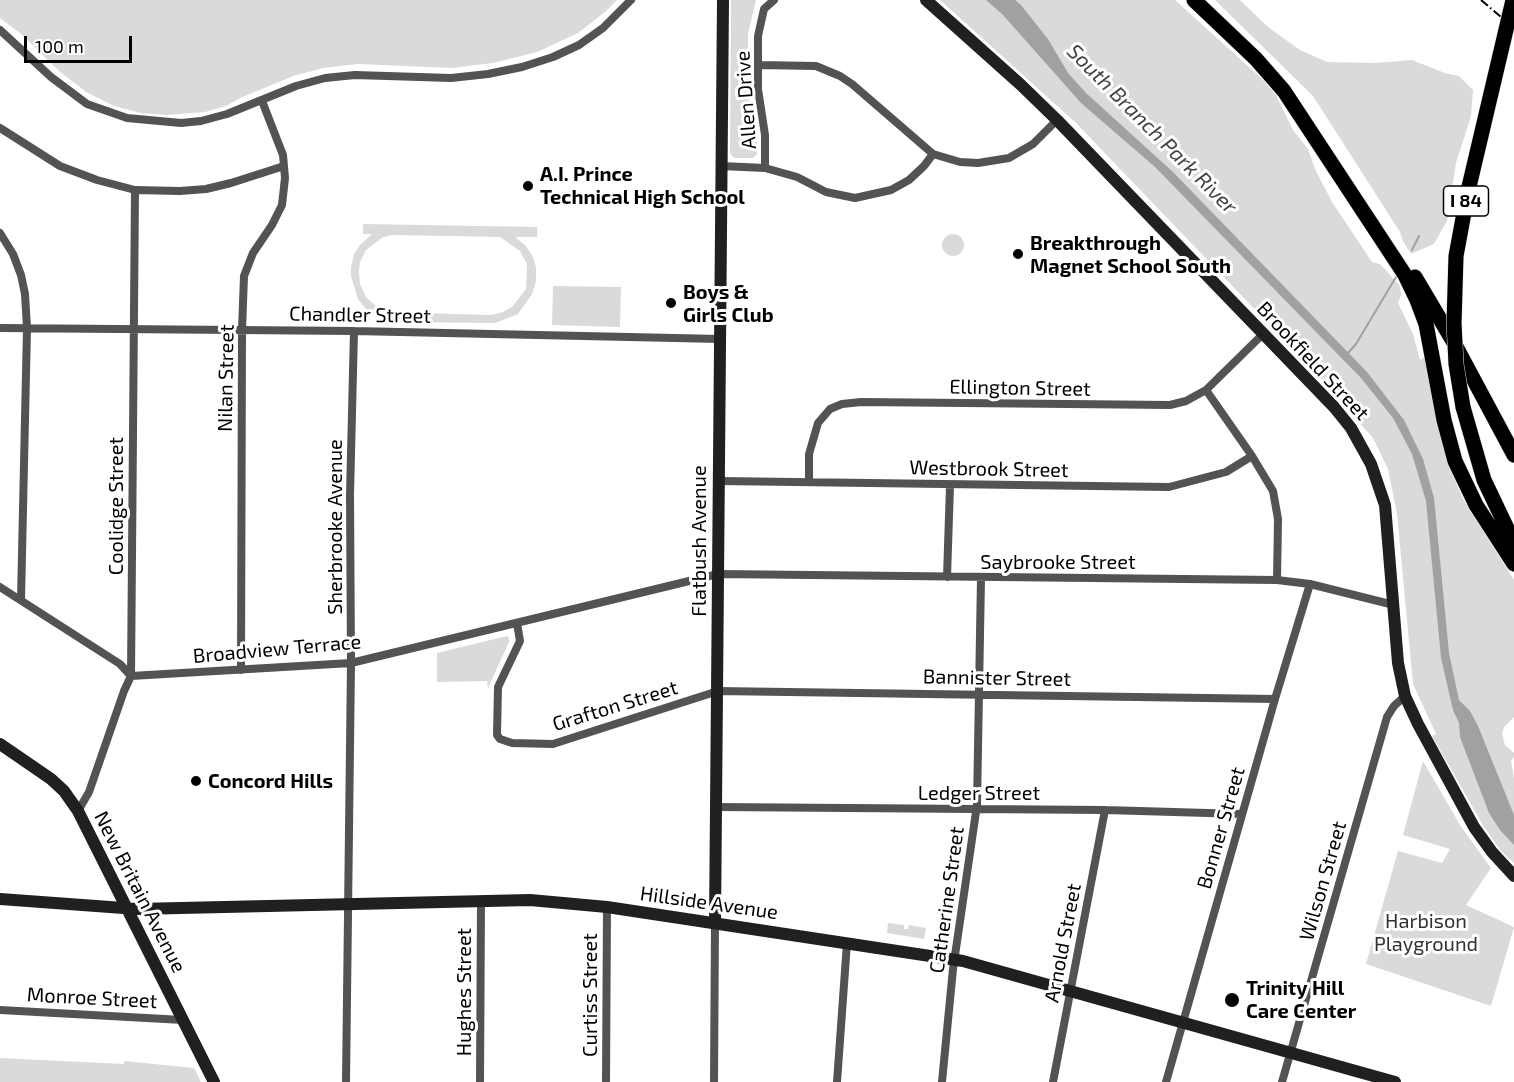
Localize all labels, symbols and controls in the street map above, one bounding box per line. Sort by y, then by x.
scale bar [27,24,135,62]
text: 100 m [35,35,84,57]
water label: South Branch Park River [1062,39,1242,219]
street label: Allen Drive [731,50,761,150]
place label: A.I. Prince Technical High School [540,162,745,209]
marker: A.I. Prince Technical High School [521,179,535,193]
road number: I 84 [1444,186,1488,216]
place label: Breakthrough Magnet School South [1030,231,1231,278]
marker: Breakthrough Magnet School South [1011,247,1025,261]
place label: Boys & Girls Club [683,280,774,327]
marker: Boys & Girls Club [664,296,678,310]
street label: Brookfield Street [1252,297,1374,425]
street label: Chandler Street [289,302,431,328]
street label: Nilan Street [213,324,239,432]
street label: Ellington Street [949,375,1091,401]
street label: Coolidge Street [104,437,128,575]
street label: Sherbrooke Avenue [323,439,347,615]
street label: Westbrook Street [909,456,1069,482]
street label: Flatbush Avenue [687,465,711,617]
street label: Saybrooke Street [980,550,1136,574]
street label: Broadview Terrace [192,630,362,668]
street label: Bannister Street [923,665,1071,691]
street label: Grafton Street [549,676,681,736]
street label: Bonner Street [1192,764,1250,892]
place label: Concord Hills [208,769,333,793]
marker: Concord Hills [189,774,203,788]
street label: Ledger Street [918,781,1040,805]
street label: New Britain Avenue [89,807,191,977]
street label: Wilson Street [1295,819,1351,943]
street label: Catherine Street [925,825,969,975]
street label: Hillside Avenue [639,881,779,925]
street label: Arnold Street [1040,881,1086,1005]
park label: Harbison Playground [1374,909,1478,956]
street label: Hughes Street [452,928,476,1056]
street label: Curtiss Street [578,933,602,1057]
place label: Trinity Hill Care Center [1246,976,1356,1023]
street label: Monroe Street [26,983,158,1013]
marker: Trinity Hill Care Center [1223,991,1241,1009]

